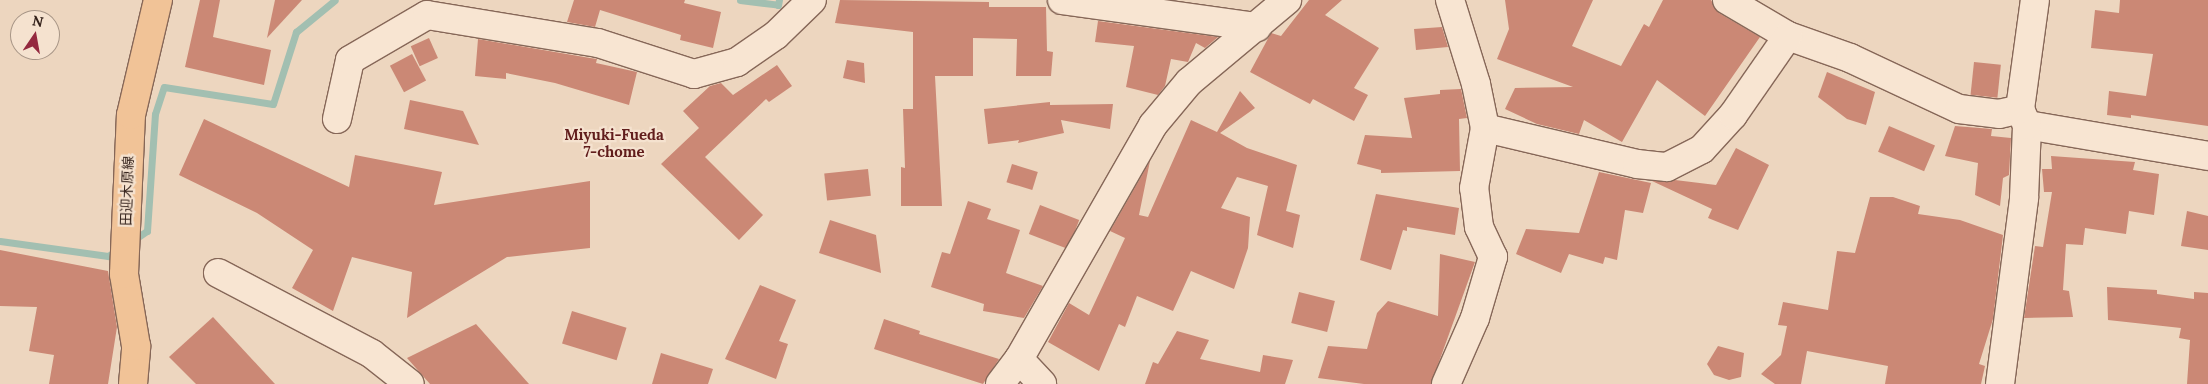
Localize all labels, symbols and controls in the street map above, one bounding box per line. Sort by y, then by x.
north arrow [10,10,60,60]
text: N [31,11,45,31]
district label: Miyuki-Fueda 7-chome [564,125,664,160]
street label: 田迎木原線 [117,156,137,226]

